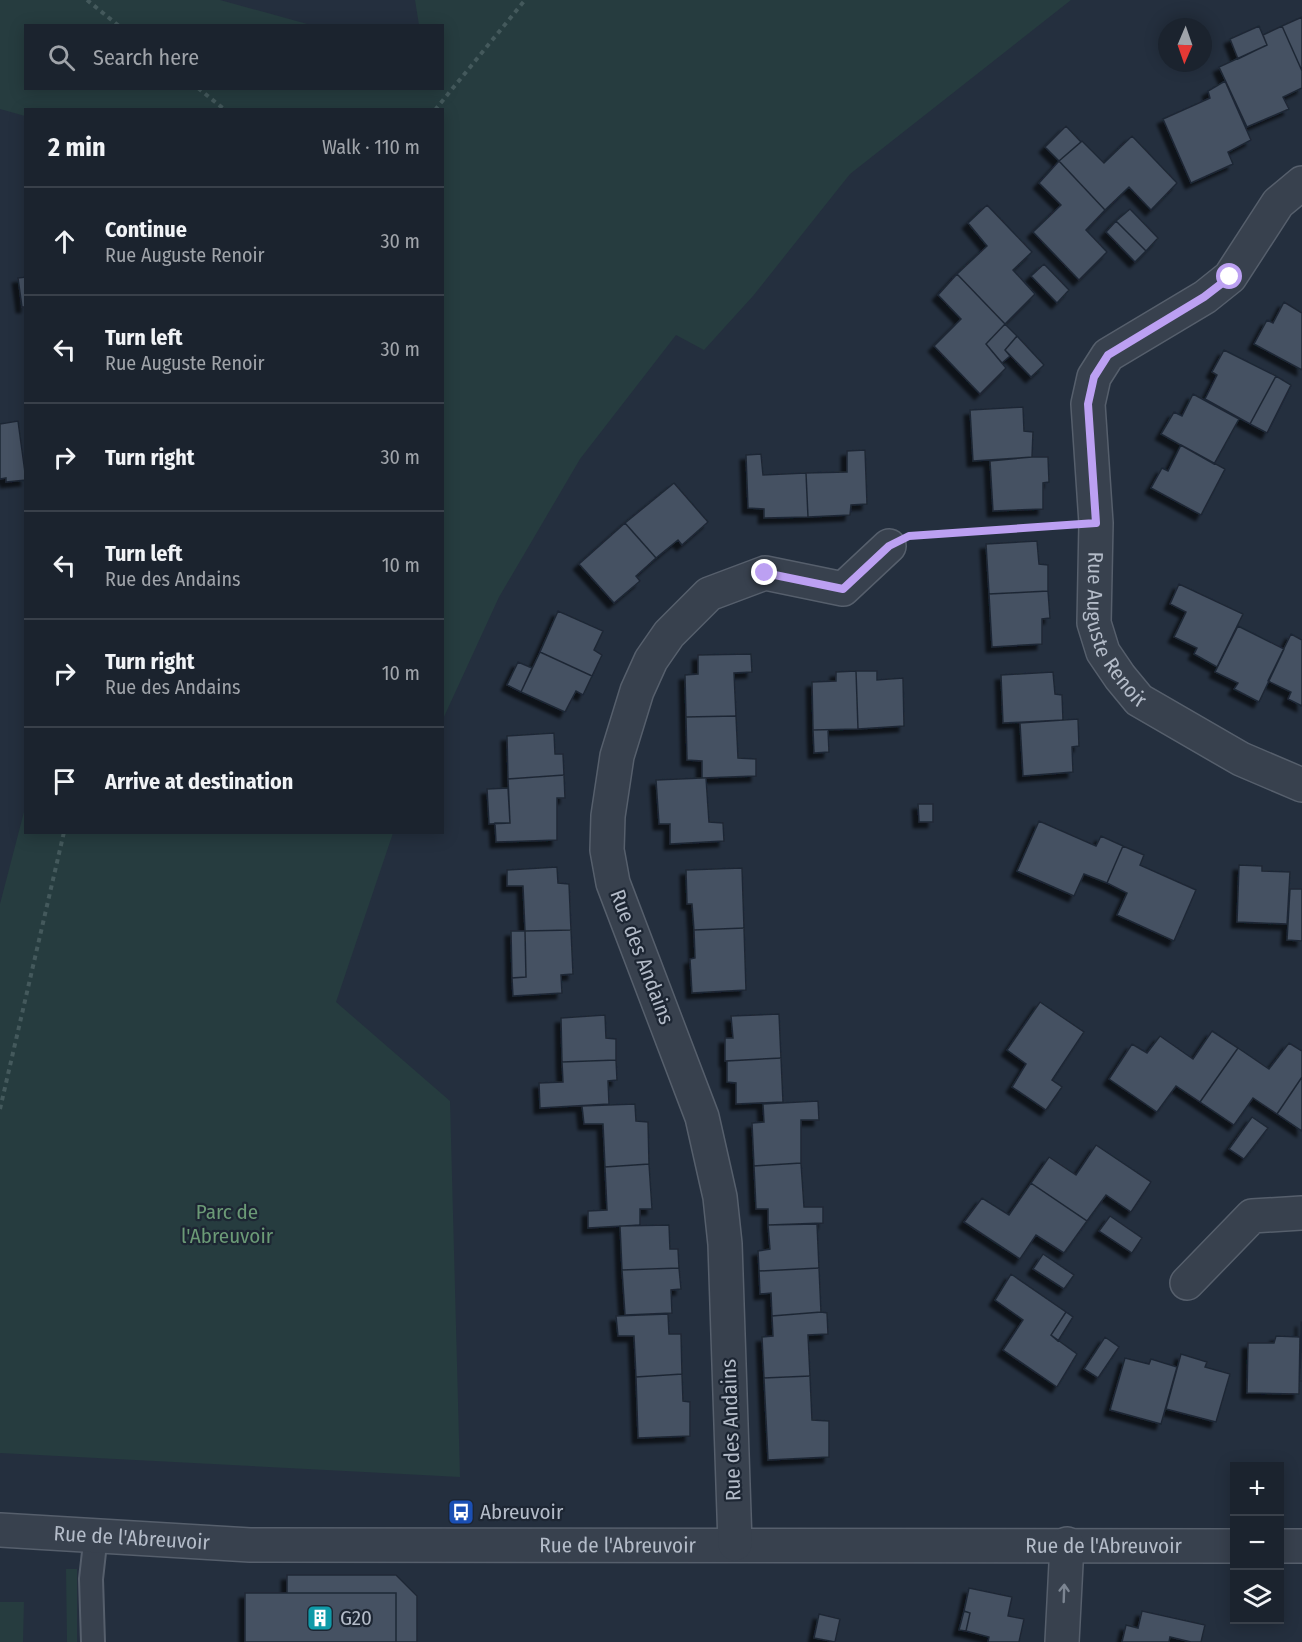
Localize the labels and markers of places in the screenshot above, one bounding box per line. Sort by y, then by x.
bus stop icon: Abreuvoir [446,1497,476,1527]
place label: Abreuvoir [480,1499,564,1525]
building icon: G20 [305,1603,335,1633]
place label: G20 [340,1605,372,1631]

